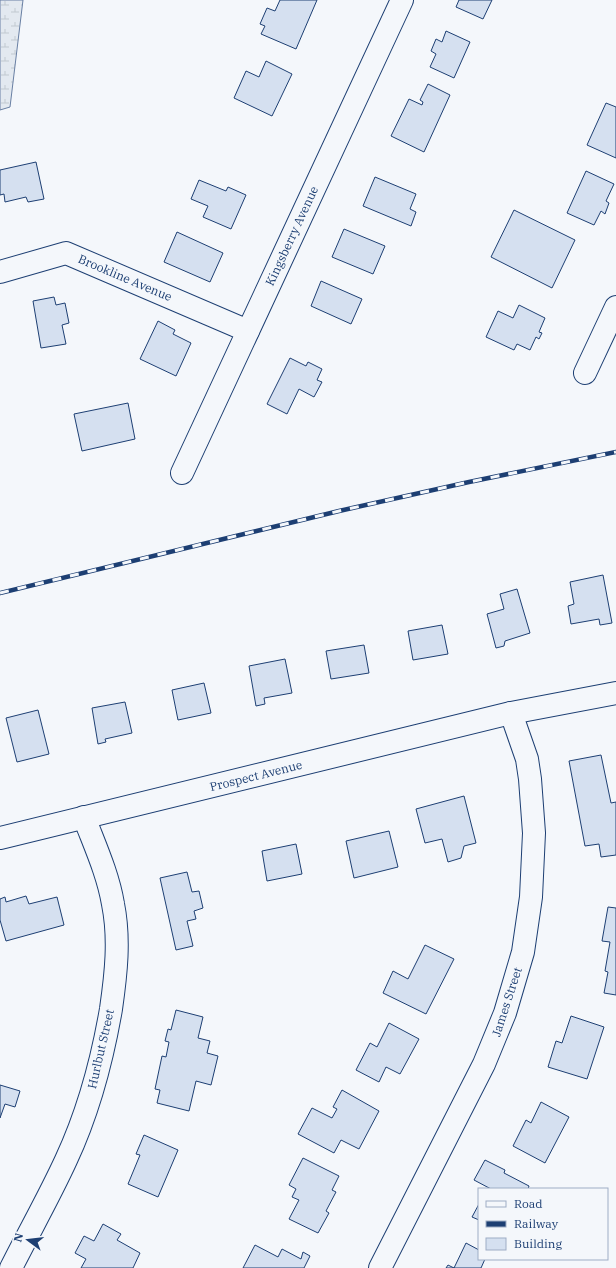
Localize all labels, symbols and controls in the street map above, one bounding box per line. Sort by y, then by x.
street label: Kingsberry Avenue [262,183,321,288]
street label: Brookline Avenue [76,251,174,304]
street label: Prospect Avenue [208,757,304,794]
street label: James Street [488,965,525,1038]
street label: Hurlbut Street [84,1008,117,1090]
legend [478,1188,608,1260]
text: Road [514,1196,543,1211]
text: Railway [514,1216,559,1231]
north arrow [8,1220,48,1260]
text: N [10,1231,26,1243]
text: Building [514,1236,562,1251]

